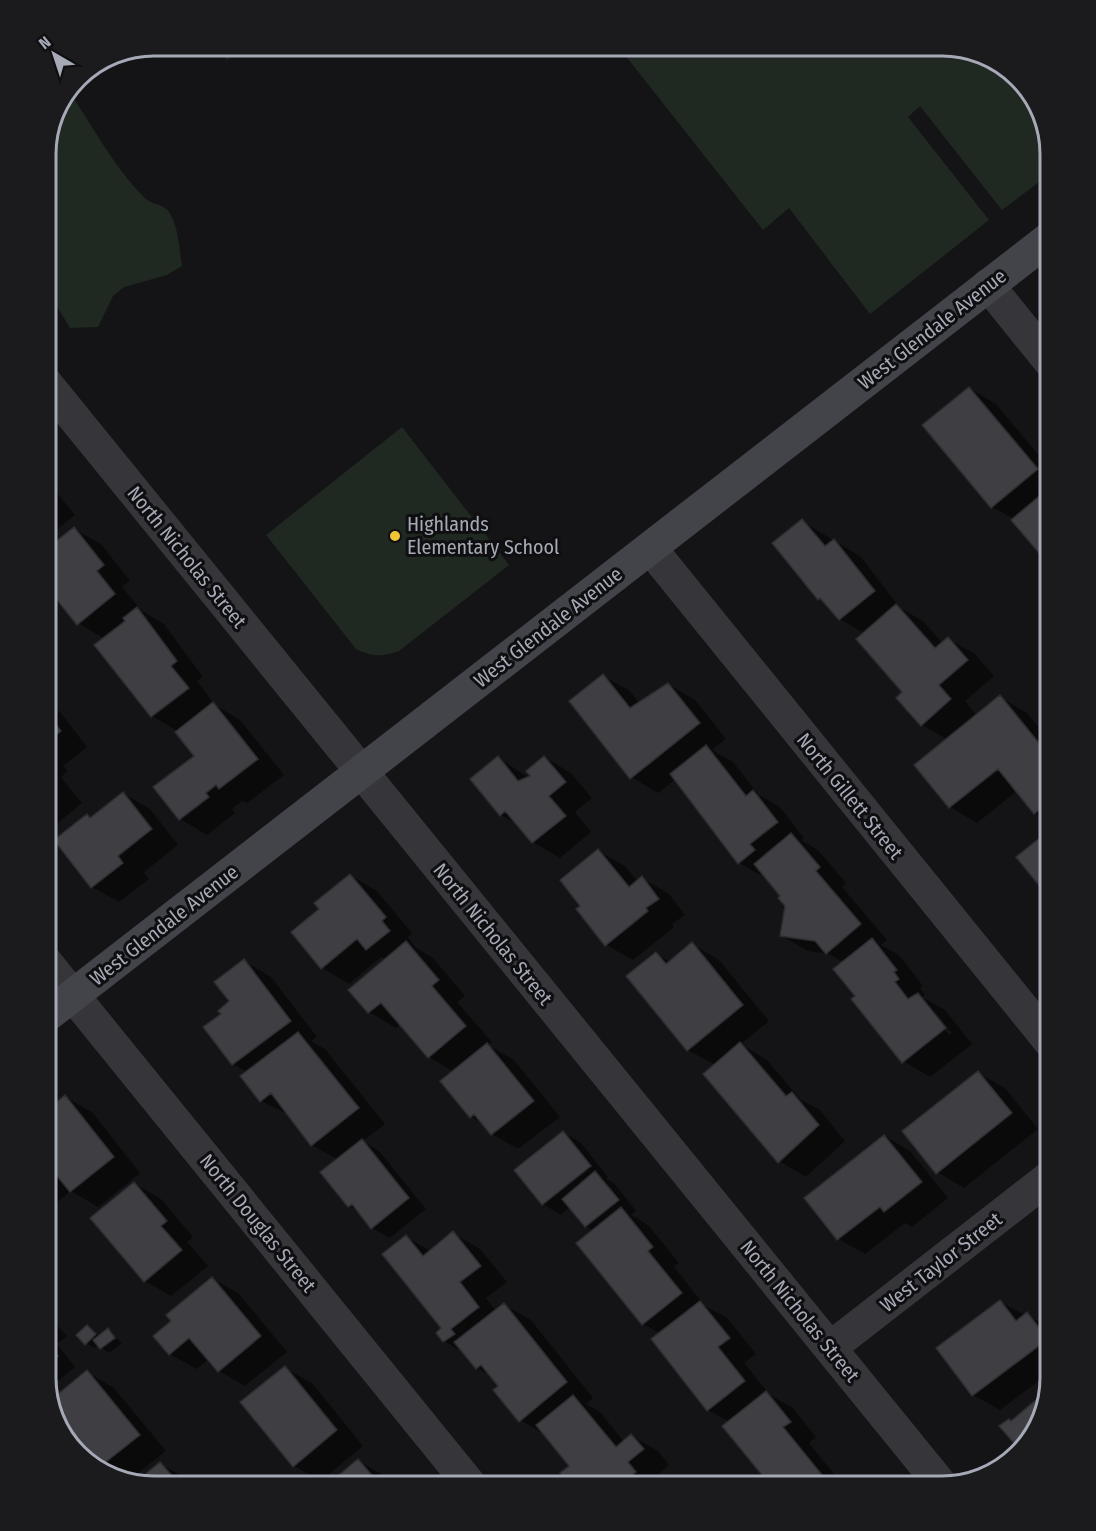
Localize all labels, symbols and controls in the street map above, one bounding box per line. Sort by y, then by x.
north arrow [24,24,84,84]
text: N [35,32,55,53]
street label: West Glendale Avenue [853,264,1011,394]
street label: North Nicholas Street [122,481,252,633]
place label: Highlands Elementary School [407,512,559,559]
marker: Highlands Elementary School [388,529,402,543]
street label: West Glendale Avenue [469,562,627,692]
street label: North Gillett Street [792,728,908,864]
street label: North Nicholas Street [428,858,558,1010]
street label: West Glendale Avenue [85,860,243,990]
street label: North Douglas Street [195,1149,321,1297]
street label: West Taylor Street [875,1207,1007,1317]
street label: North Nicholas Street [735,1235,865,1387]

